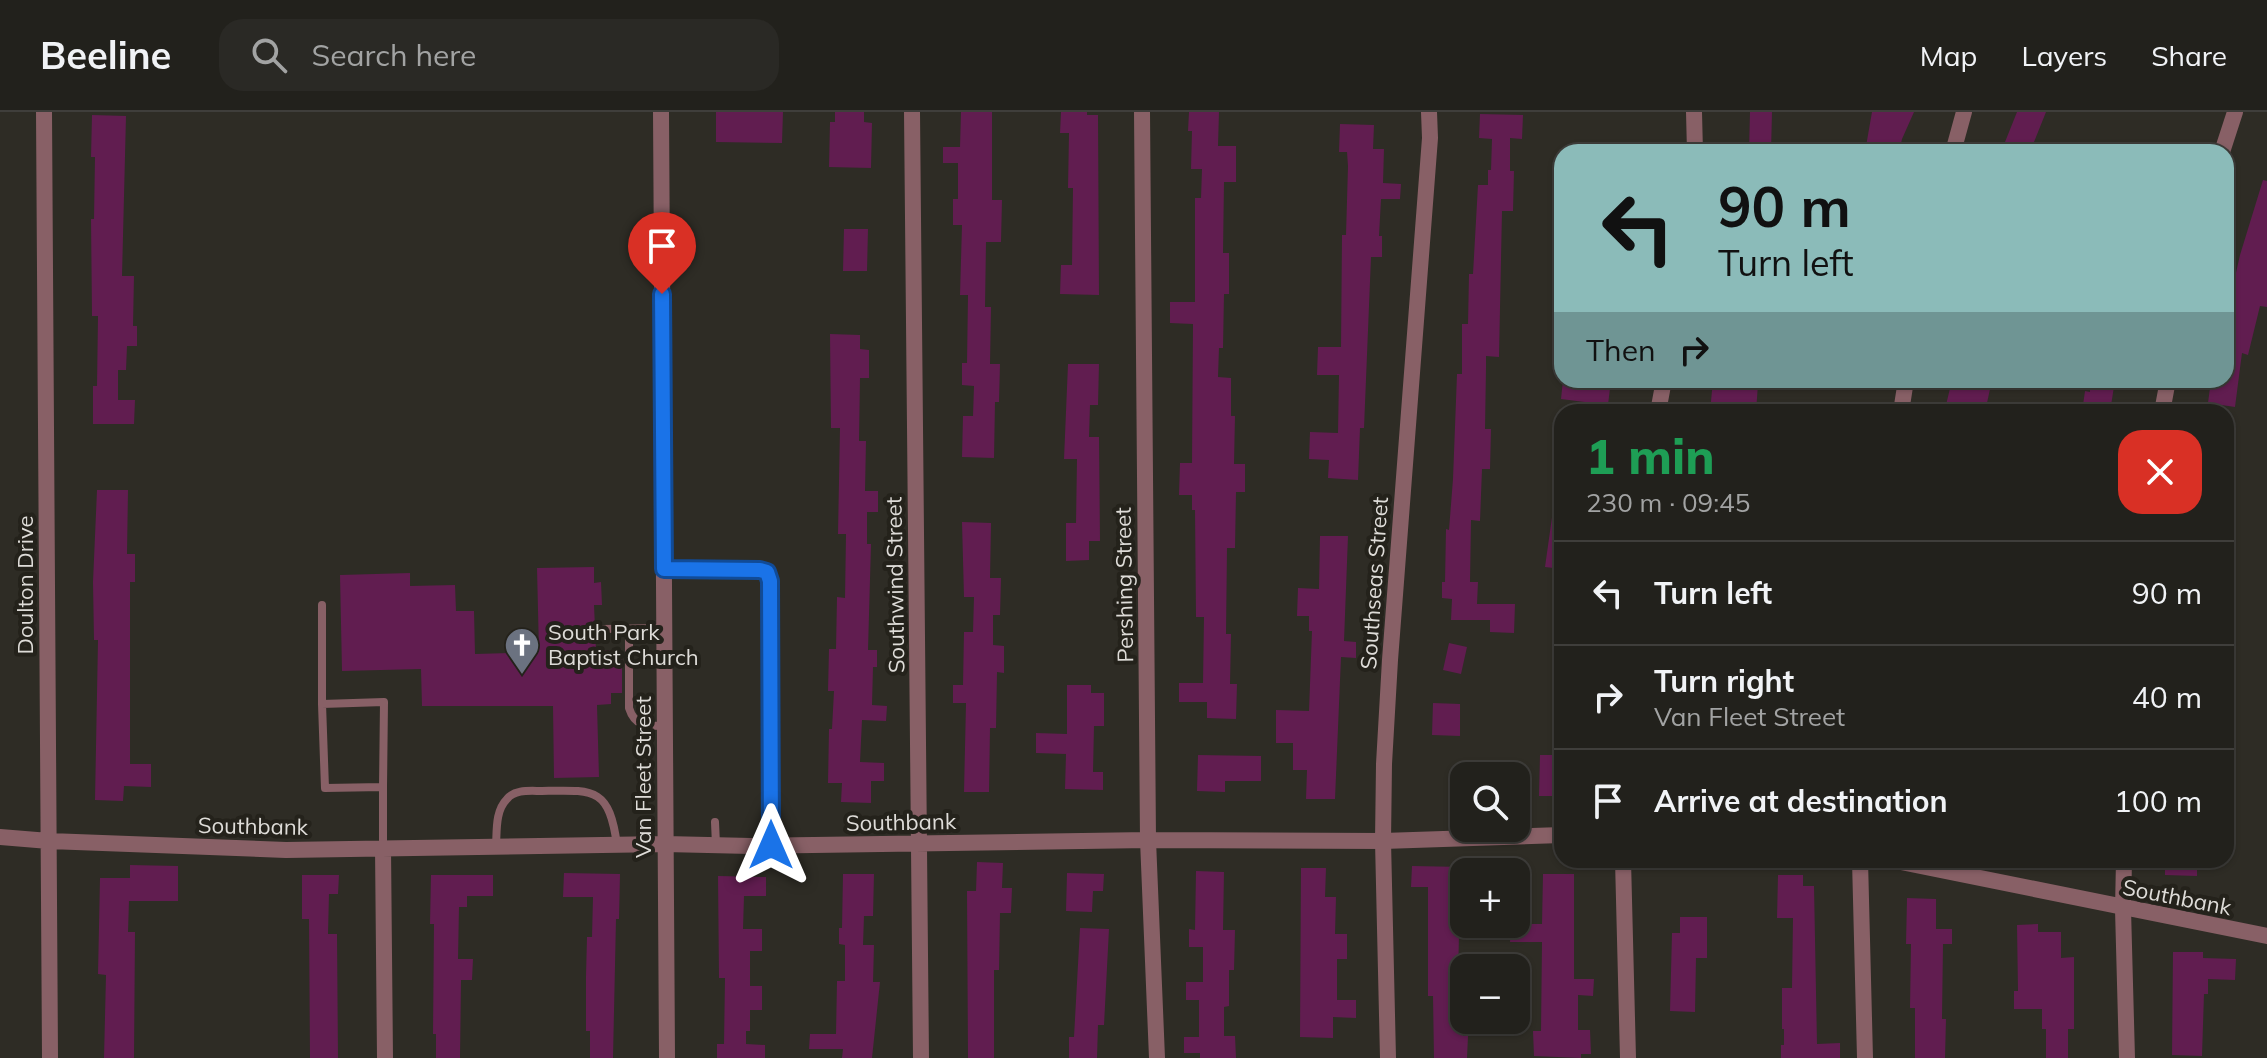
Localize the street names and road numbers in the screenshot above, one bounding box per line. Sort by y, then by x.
street label: Southseas Street [1354,495,1394,670]
street label: Southwind Street [879,496,911,673]
street label: Pershing Street [1109,507,1139,663]
street label: Doulton Drive [11,516,39,654]
street label: Van Fleet Street [629,696,657,858]
street label: Southbank [846,807,957,837]
street label: Southbank [198,811,309,841]
street label: Southbank [2120,873,2234,921]

